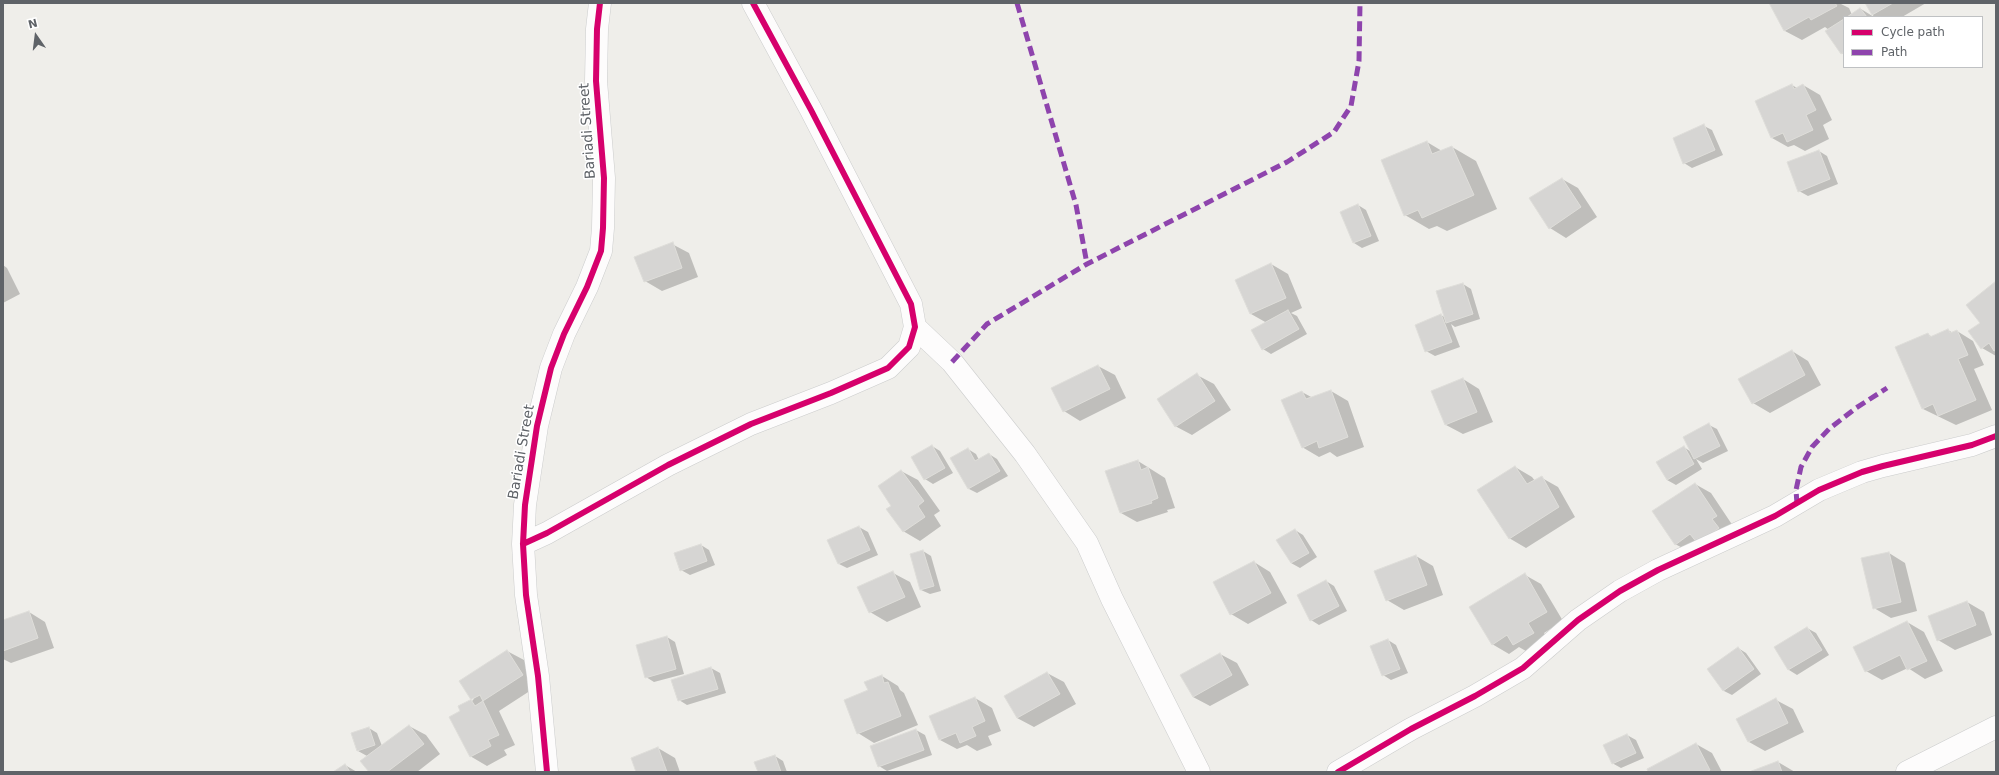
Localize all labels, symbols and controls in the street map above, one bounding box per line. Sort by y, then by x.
north arrow [16,16,56,56]
text: N [27,16,39,31]
legend [1843,16,1983,68]
text: Cycle path [1881,25,1945,39]
text: Path [1881,45,1907,59]
street label: Bariadi Street [576,82,600,180]
street label: Bariadi Street [505,403,539,501]

